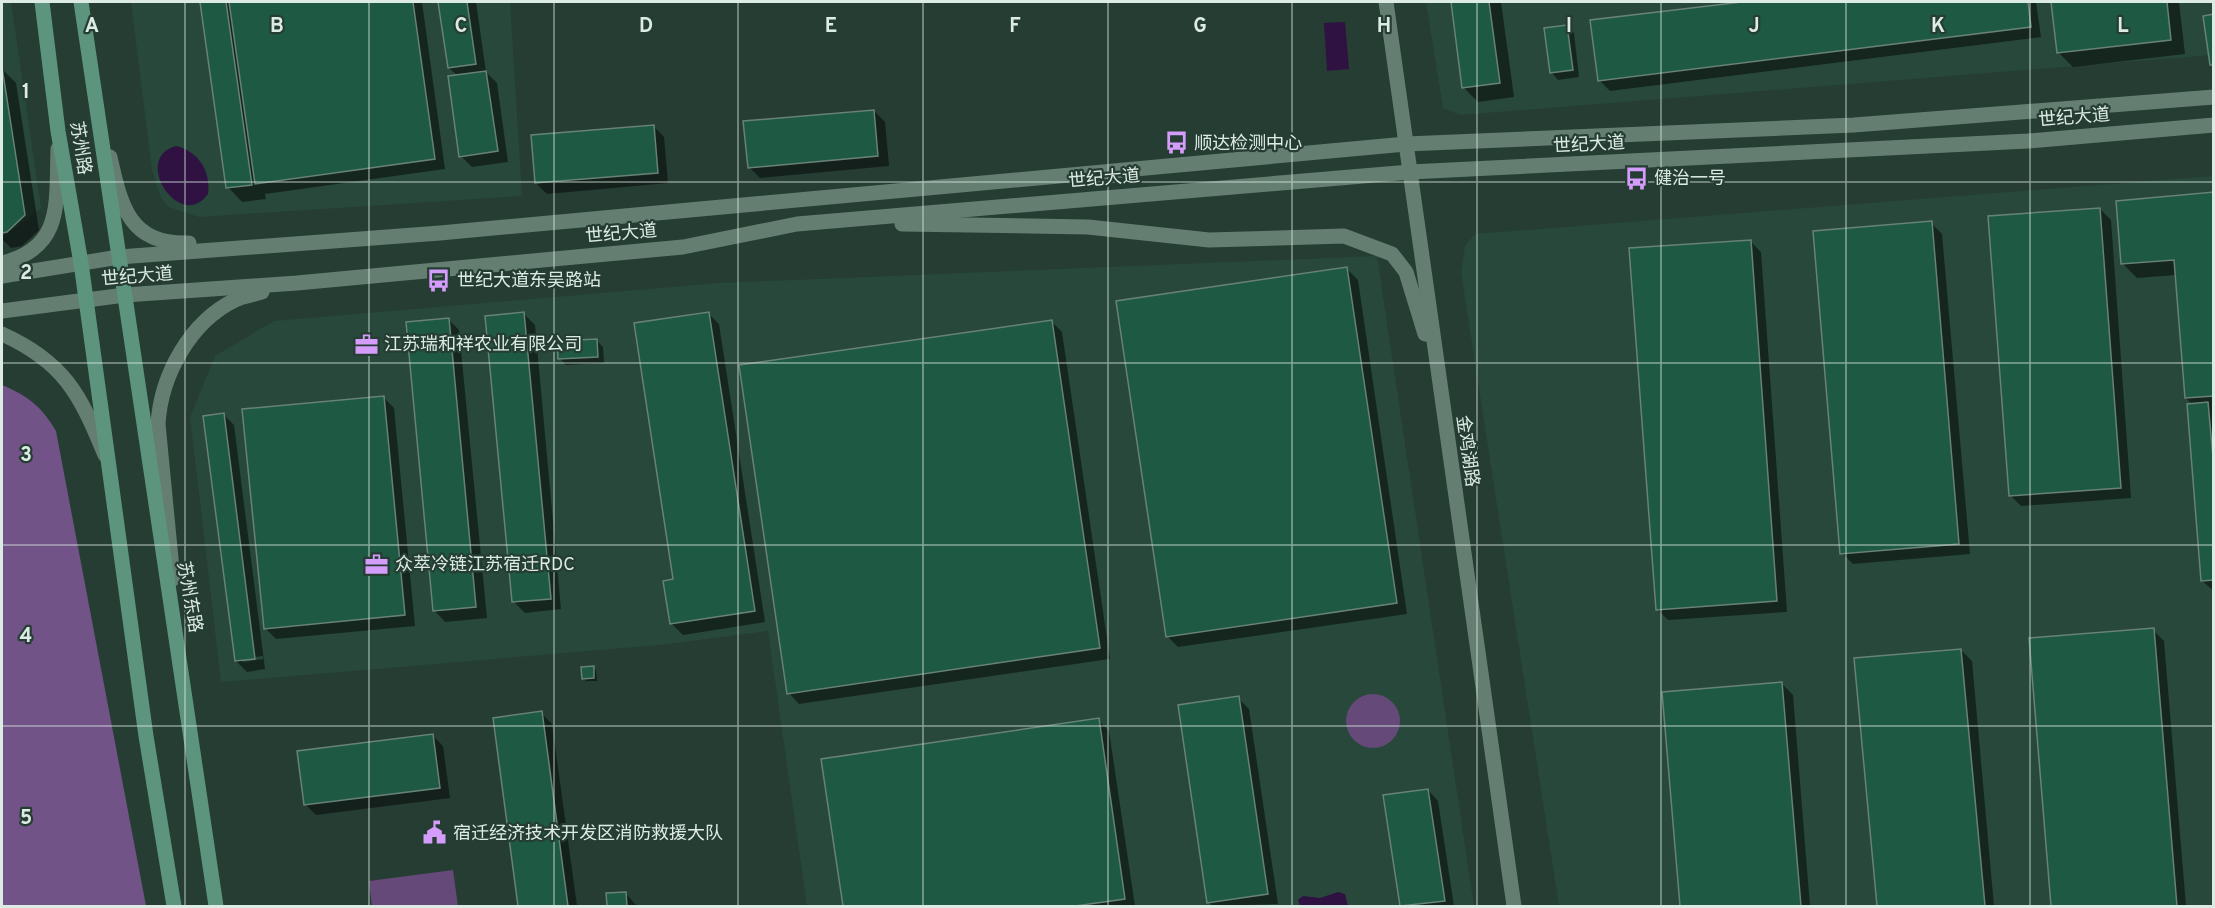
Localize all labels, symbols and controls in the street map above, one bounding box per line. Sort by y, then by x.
text: A [85,14,99,40]
text: B [270,14,284,40]
text: C [455,14,467,40]
text: D [639,14,653,40]
text: E [825,14,837,40]
text: F [1009,14,1021,40]
text: G [1193,14,1207,40]
text: H [1377,14,1391,40]
text: I [1566,14,1572,40]
text: J [1748,14,1760,40]
text: K [1931,14,1945,40]
text: L [2117,14,2129,40]
text: 1 [22,80,30,106]
street label: 世纪大道 [2037,104,2111,133]
street label: 苏州路 [64,120,95,177]
bus stop icon: 顺达检测中心 [1163,130,1189,156]
street label: 世纪大道 [1553,132,1626,159]
place label: 顺达检测中心 [1194,133,1302,156]
street label: 世纪大道 [1067,165,1141,194]
bus stop icon: 健治一号 [1623,165,1649,191]
place label: 健治一号 [1654,168,1726,191]
street label: 世纪大道 [584,220,658,249]
text: 2 [20,261,32,287]
street label: 世纪大道 [100,263,174,292]
bus stop icon: 世纪大道东吴路站 [426,267,452,293]
place label: 世纪大道东吴路站 [457,270,601,293]
office icon: 江苏瑞和祥农业有限公司 [353,331,379,357]
place label: 江苏瑞和祥农业有限公司 [384,334,582,357]
street label: 金鸡湖路 [1450,414,1483,488]
text: 3 [20,443,32,469]
office icon: 众萃冷链江苏宿迁RDC [364,551,390,577]
place label: 众萃冷链江苏宿迁RDC [395,554,575,577]
street label: 苏州东路 [171,560,206,635]
text: 4 [20,624,32,650]
text: 5 [20,806,32,832]
public building icon: 宿迁经济技术开发区消防救援大队 [422,820,448,846]
place label: 宿迁经济技术开发区消防救援大队 [453,823,723,846]

